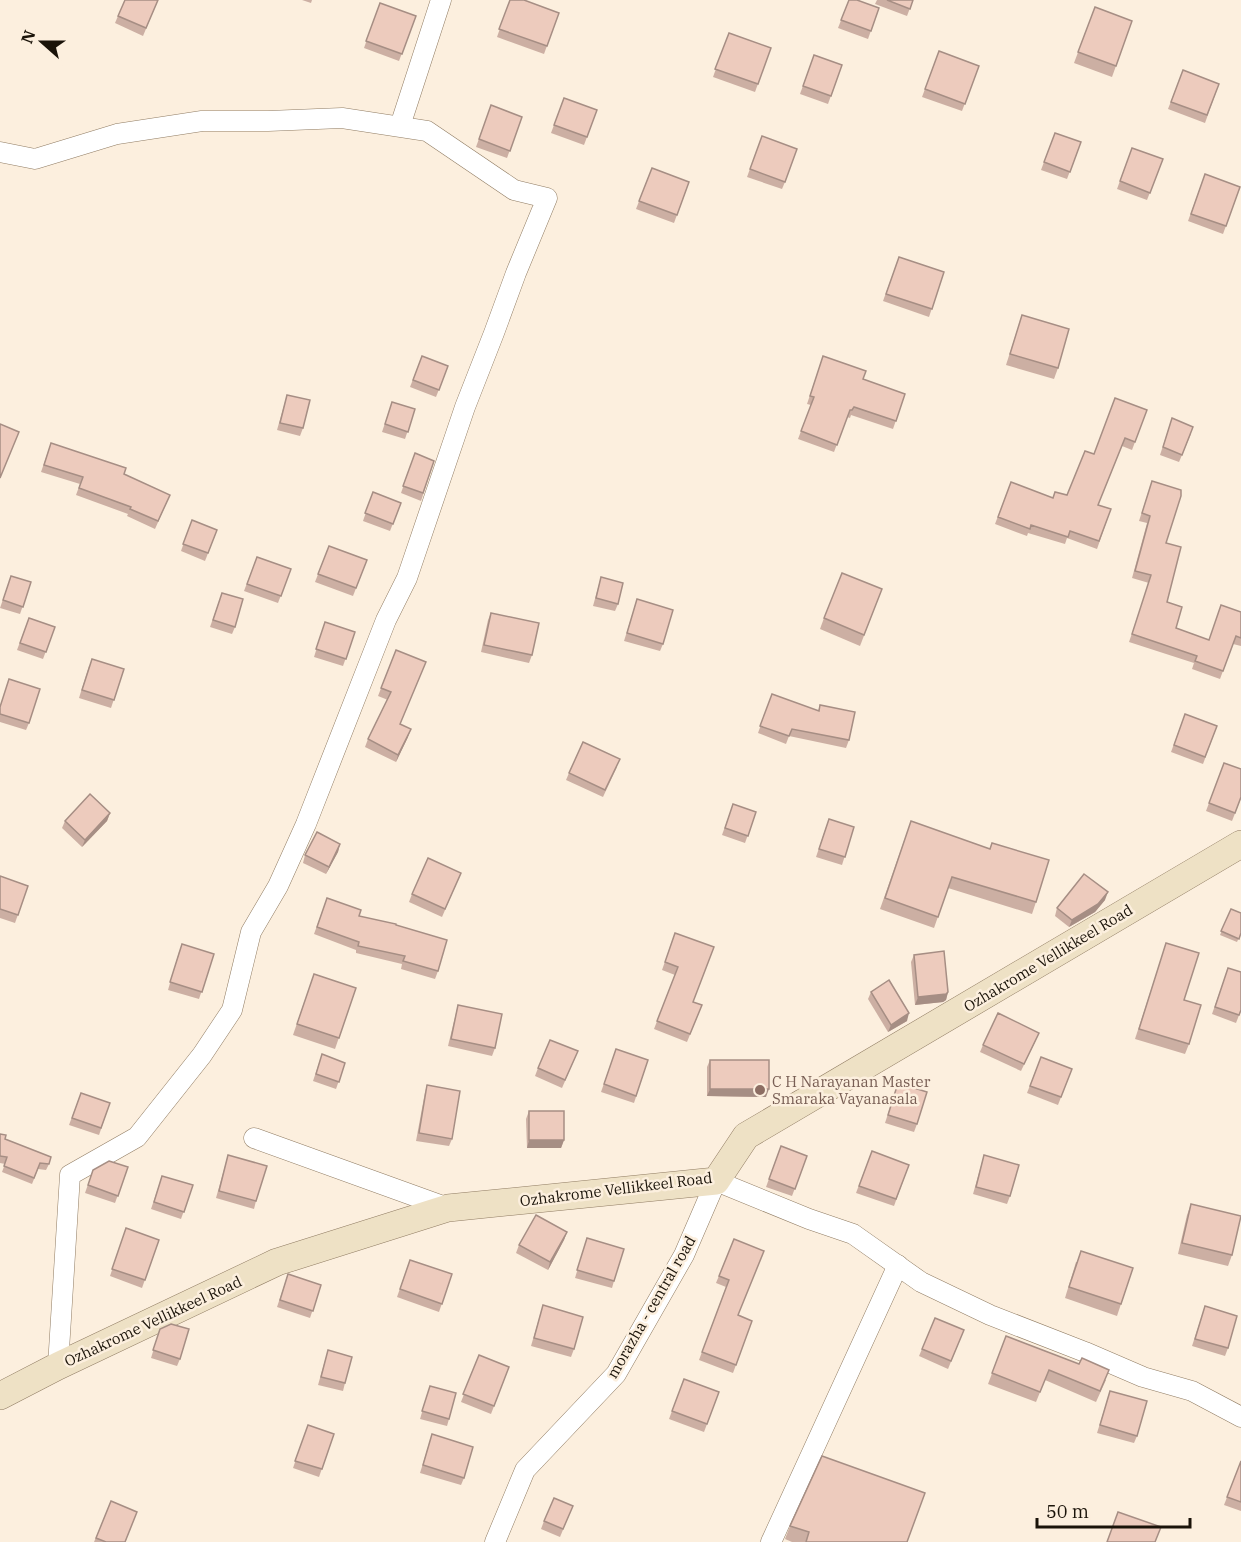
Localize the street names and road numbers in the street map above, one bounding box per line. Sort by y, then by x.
street label: Ozhakrome Vellikkeel Road [960,900,1136,1016]
street label: Ozhakrome Vellikkeel Road [519,1168,713,1210]
street label: morazha - central road [602,1232,700,1382]
street label: Ozhakrome Vellikkeel Road [61,1271,245,1371]

